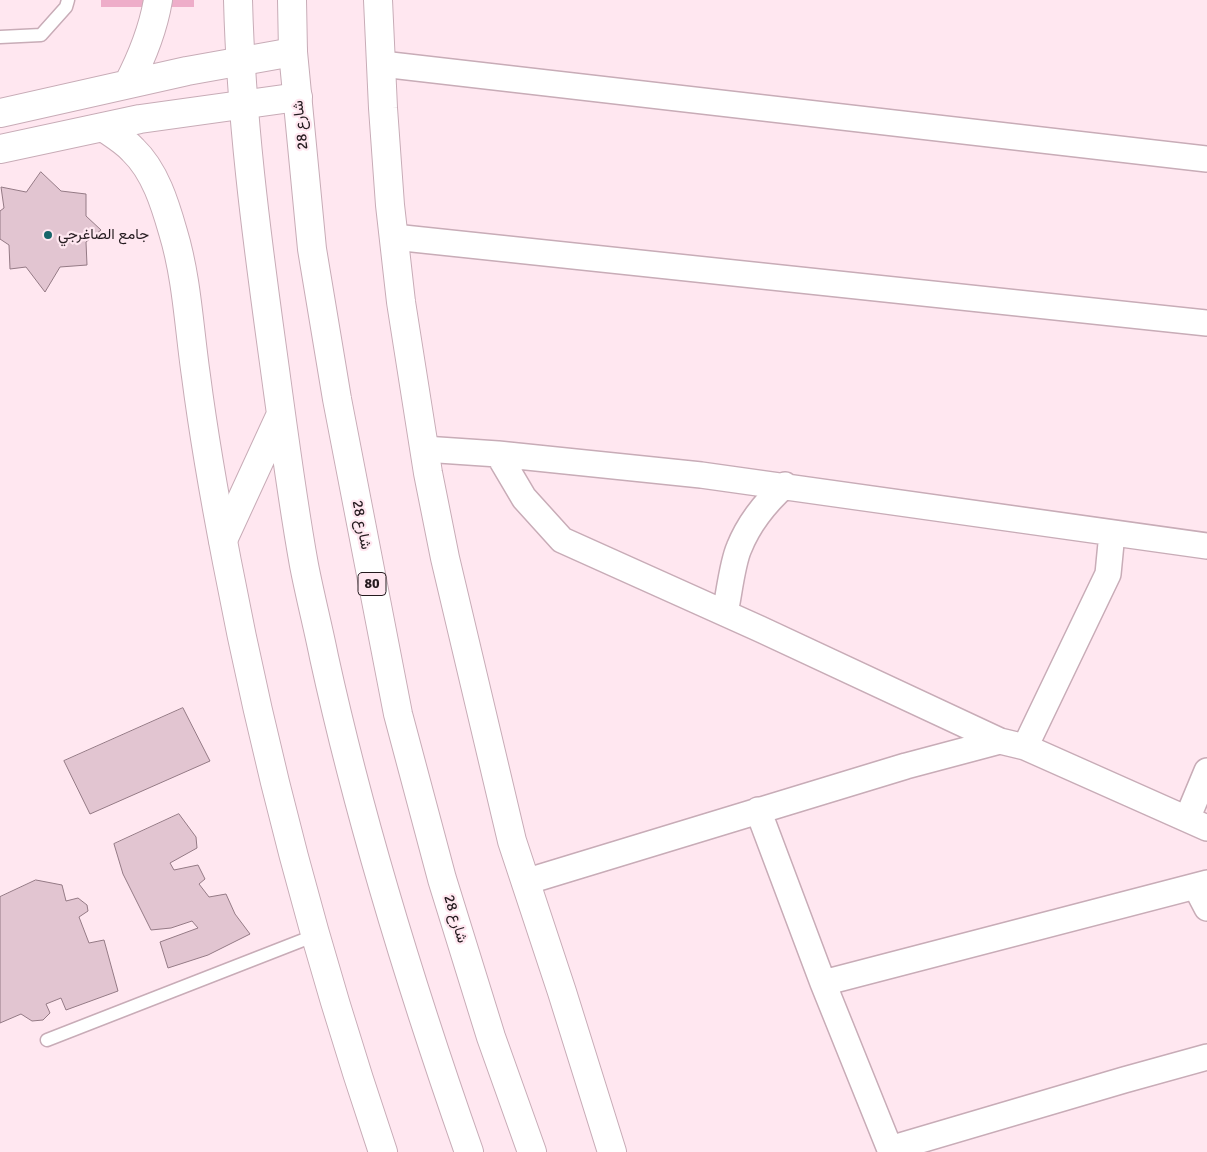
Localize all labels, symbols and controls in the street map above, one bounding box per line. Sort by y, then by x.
street label: شارع 28 [289,99,313,151]
place label: جامع الصاغرجي [58,226,149,244]
marker: جامع الصاغرجي [42,229,54,241]
street label: شارع 28 [347,499,375,551]
road number: 80 [358,572,386,596]
street label: شارع 28 [439,893,471,945]

